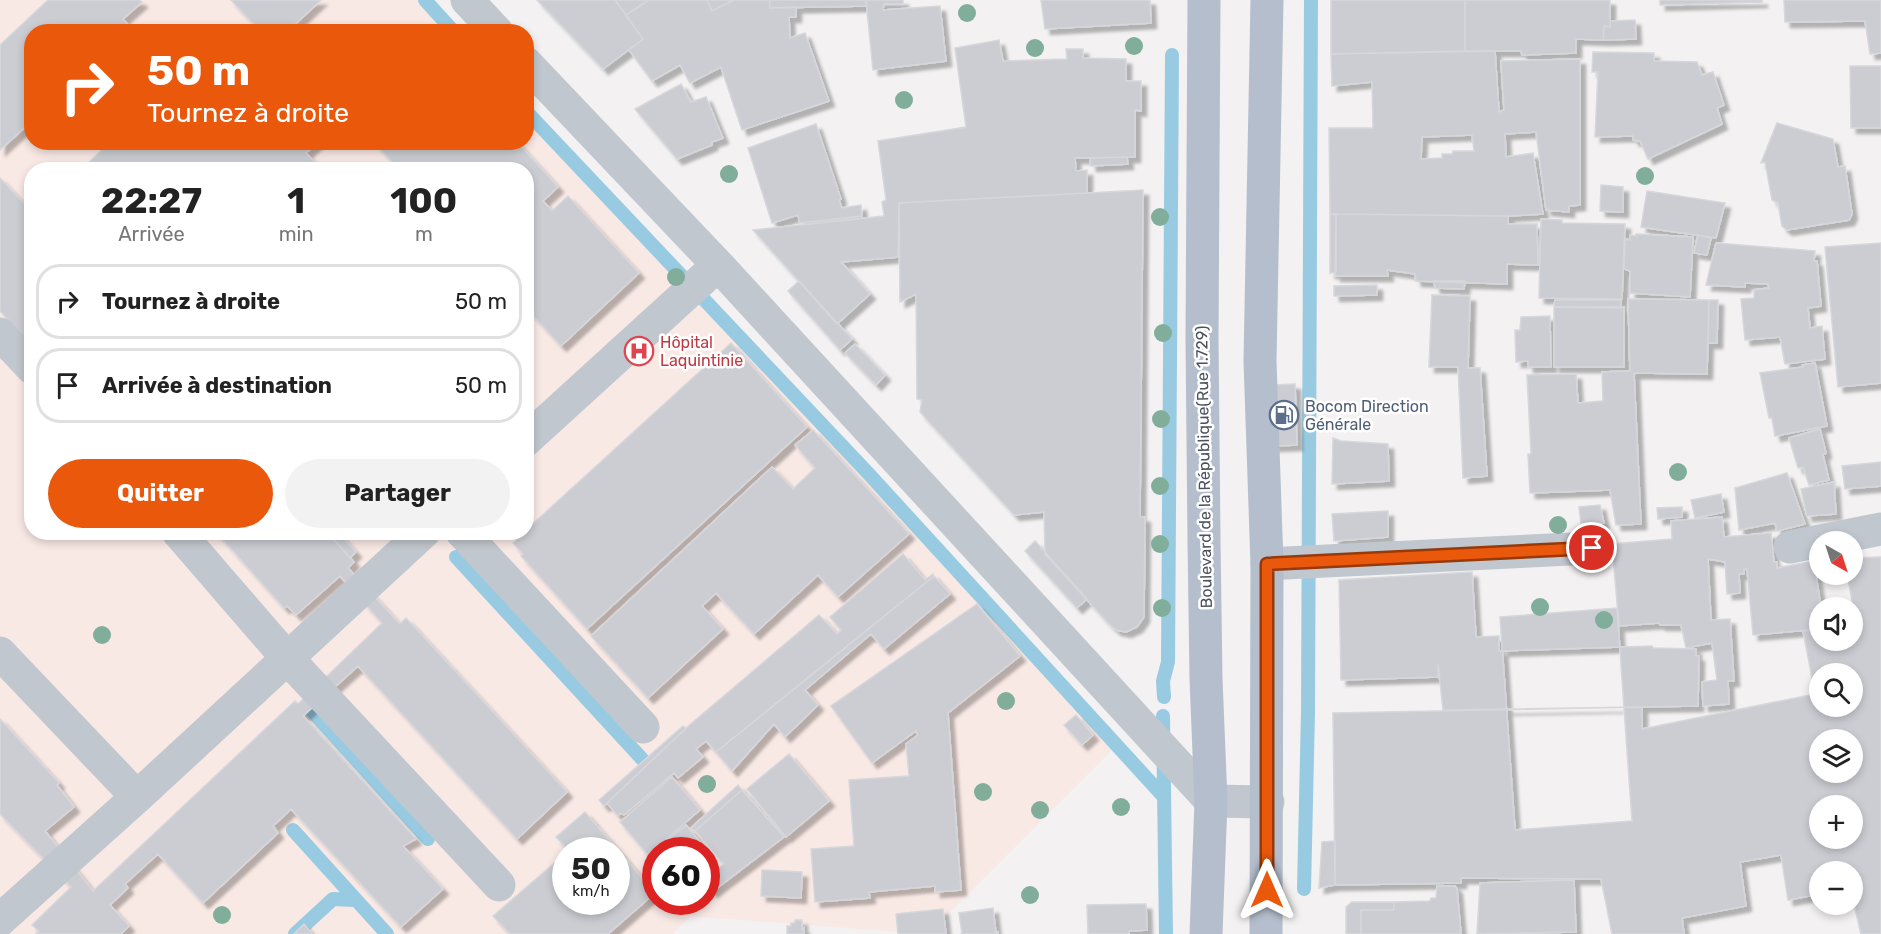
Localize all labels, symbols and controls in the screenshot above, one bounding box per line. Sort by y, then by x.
text: 50 m [147,46,250,96]
icon: right [48,48,126,126]
text: Tournez à droite [147,97,349,129]
text: 22:27 [101,179,202,222]
text: 1 [287,179,305,222]
text: 100 [390,179,457,222]
text: Arrivée [118,222,185,246]
text: min [279,222,314,246]
text: m [415,222,433,246]
icon: right [51,285,84,318]
text: Tournez à droite [102,288,280,315]
text: 50 m [455,288,507,315]
street label: Boulevard de la République(Rue 1.729) [1192,326,1216,608]
place label: Hôpital Laquintinie [660,333,743,370]
hospital icon: Hôpital Laquintinie [623,335,655,367]
icon: arrive [51,369,84,402]
text: Arrivée à destination [102,372,332,399]
text: 50 m [455,372,507,399]
place label: Bocom Direction Générale [1305,397,1429,434]
fuel station icon: Bocom Direction Générale [1268,399,1300,431]
button: Quitter [48,459,273,528]
button: Partager [285,459,510,528]
pin [1566,522,1617,573]
icon: arrive [1575,531,1608,564]
north arrow [1809,531,1863,585]
map controls [1809,531,1863,915]
button: sound [1809,597,1863,651]
button: search [1809,663,1863,717]
button: layers [1809,729,1863,783]
button: + [1809,795,1863,849]
speed limit sign: 60 [642,837,720,915]
text: 50 [571,851,611,887]
position arrow [1235,858,1299,922]
button: − [1809,861,1863,915]
text: km/h [572,882,610,900]

